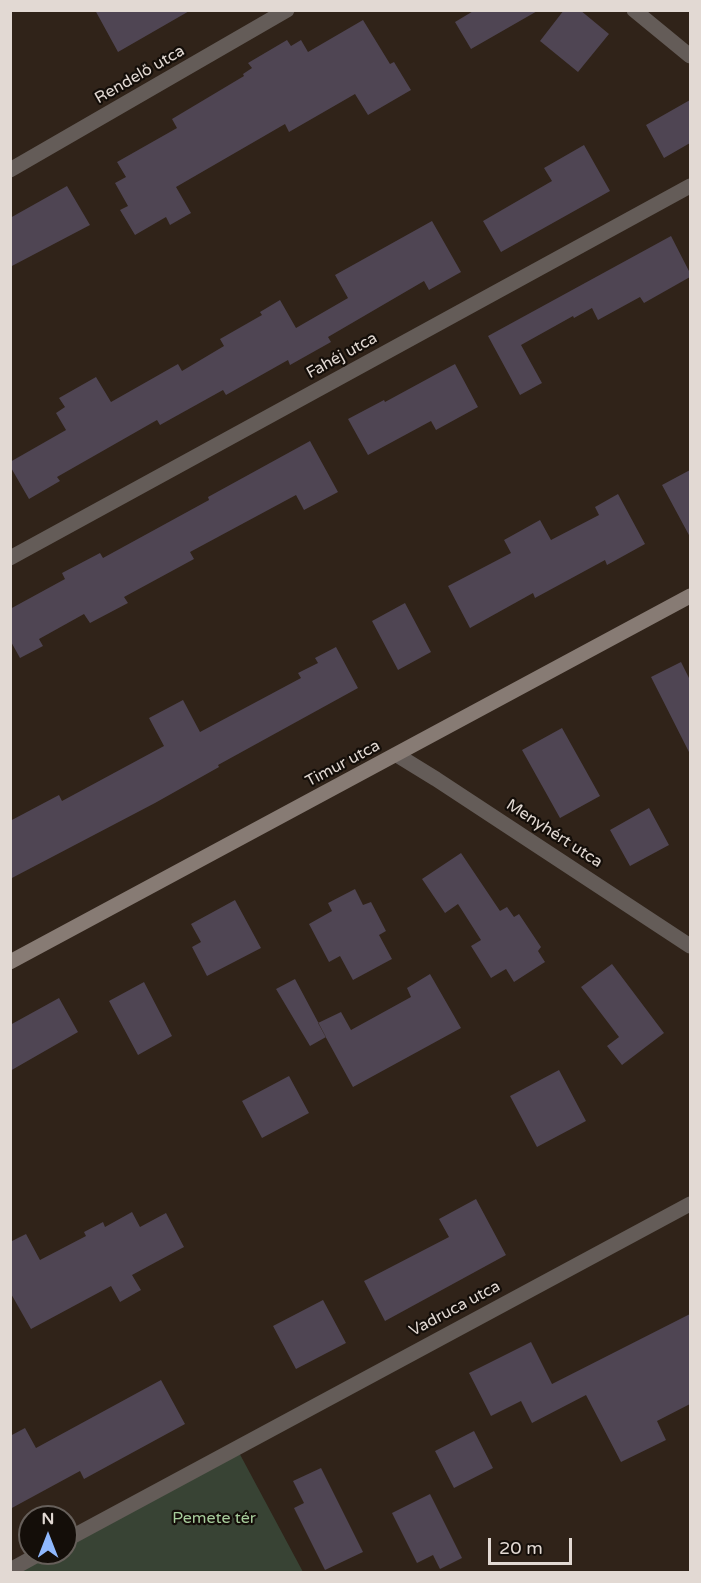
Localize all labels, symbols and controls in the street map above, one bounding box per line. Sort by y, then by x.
street label: Rendelő utca [92,42,188,108]
street label: Fahéj utca [303,329,381,383]
street label: Timur utca [303,736,383,792]
street label: Menyhért utca [502,796,606,872]
street label: Vadruca utca [406,1277,504,1341]
north arrow [18,1505,78,1565]
text: N [42,1509,54,1529]
park label: Pemete tér [172,1509,256,1529]
scale bar [491,1526,575,1564]
text: 20 m [499,1537,543,1559]

